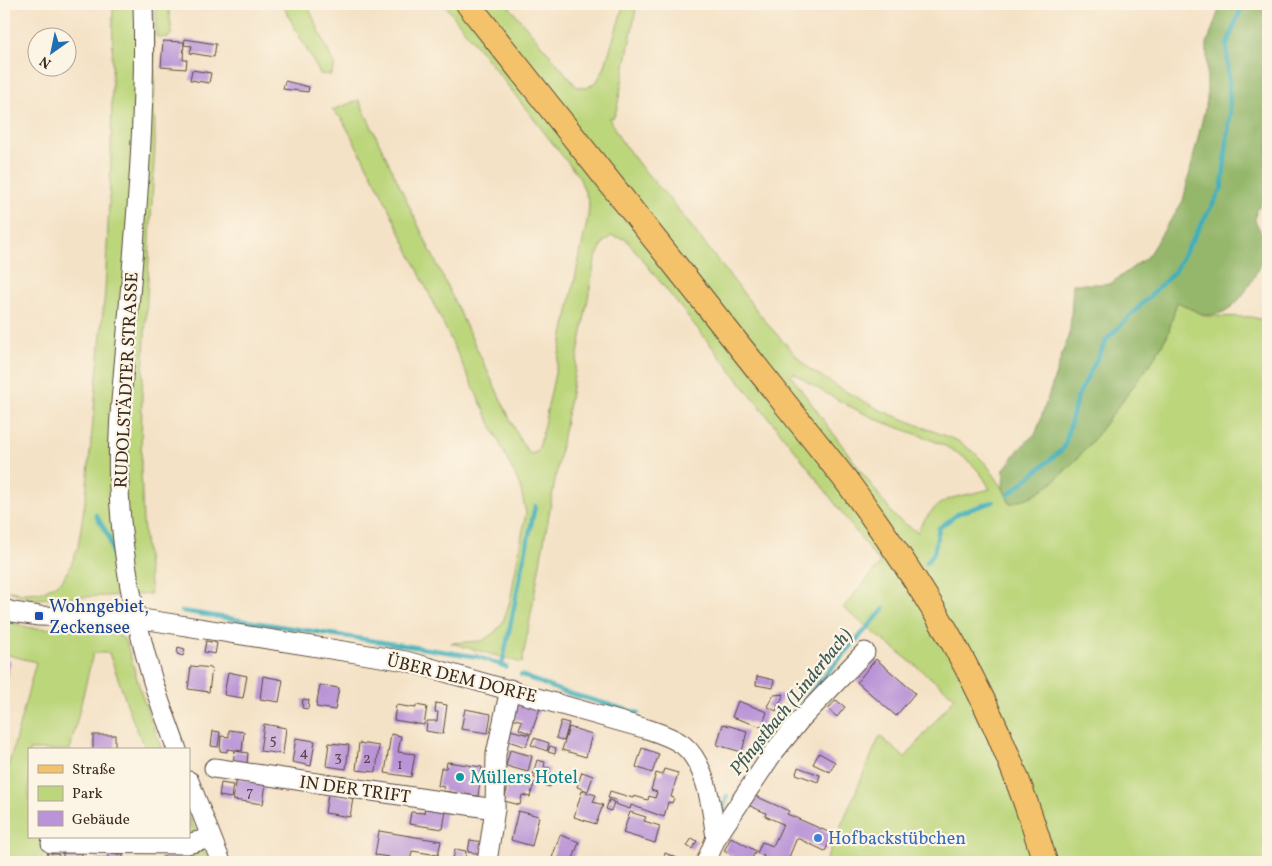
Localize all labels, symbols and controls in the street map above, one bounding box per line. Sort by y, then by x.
north arrow [28,28,78,78]
text: N [36,51,55,72]
street label: RUDOLSTÄDTER STRASSE [109,271,146,489]
place label: Wohngebiet, Zeckensee [49,595,149,641]
marker: Wohngebiet, Zeckensee [33,610,45,622]
water label: Pfingstbach (Linderbach) [724,623,859,781]
street label: ÜBER DEM DORFE [384,649,540,710]
house number: 5 [269,730,277,751]
house number: 4 [300,743,309,764]
house number: 3 [334,747,342,768]
legend [28,748,190,838]
house number: 2 [363,749,371,770]
house number: 1 [397,755,403,776]
text: Straße [72,760,115,781]
place label: Müllers Hotel [470,766,578,791]
street label: IN DER TRIFT [298,770,412,811]
marker: Müllers Hotel [454,771,466,783]
house number: 7 [246,782,254,803]
text: Park [72,784,103,805]
text: Gebäude [72,810,130,831]
place label: Hofbackstübchen [828,827,966,852]
marker: Hofbackstübchen [812,832,824,844]

